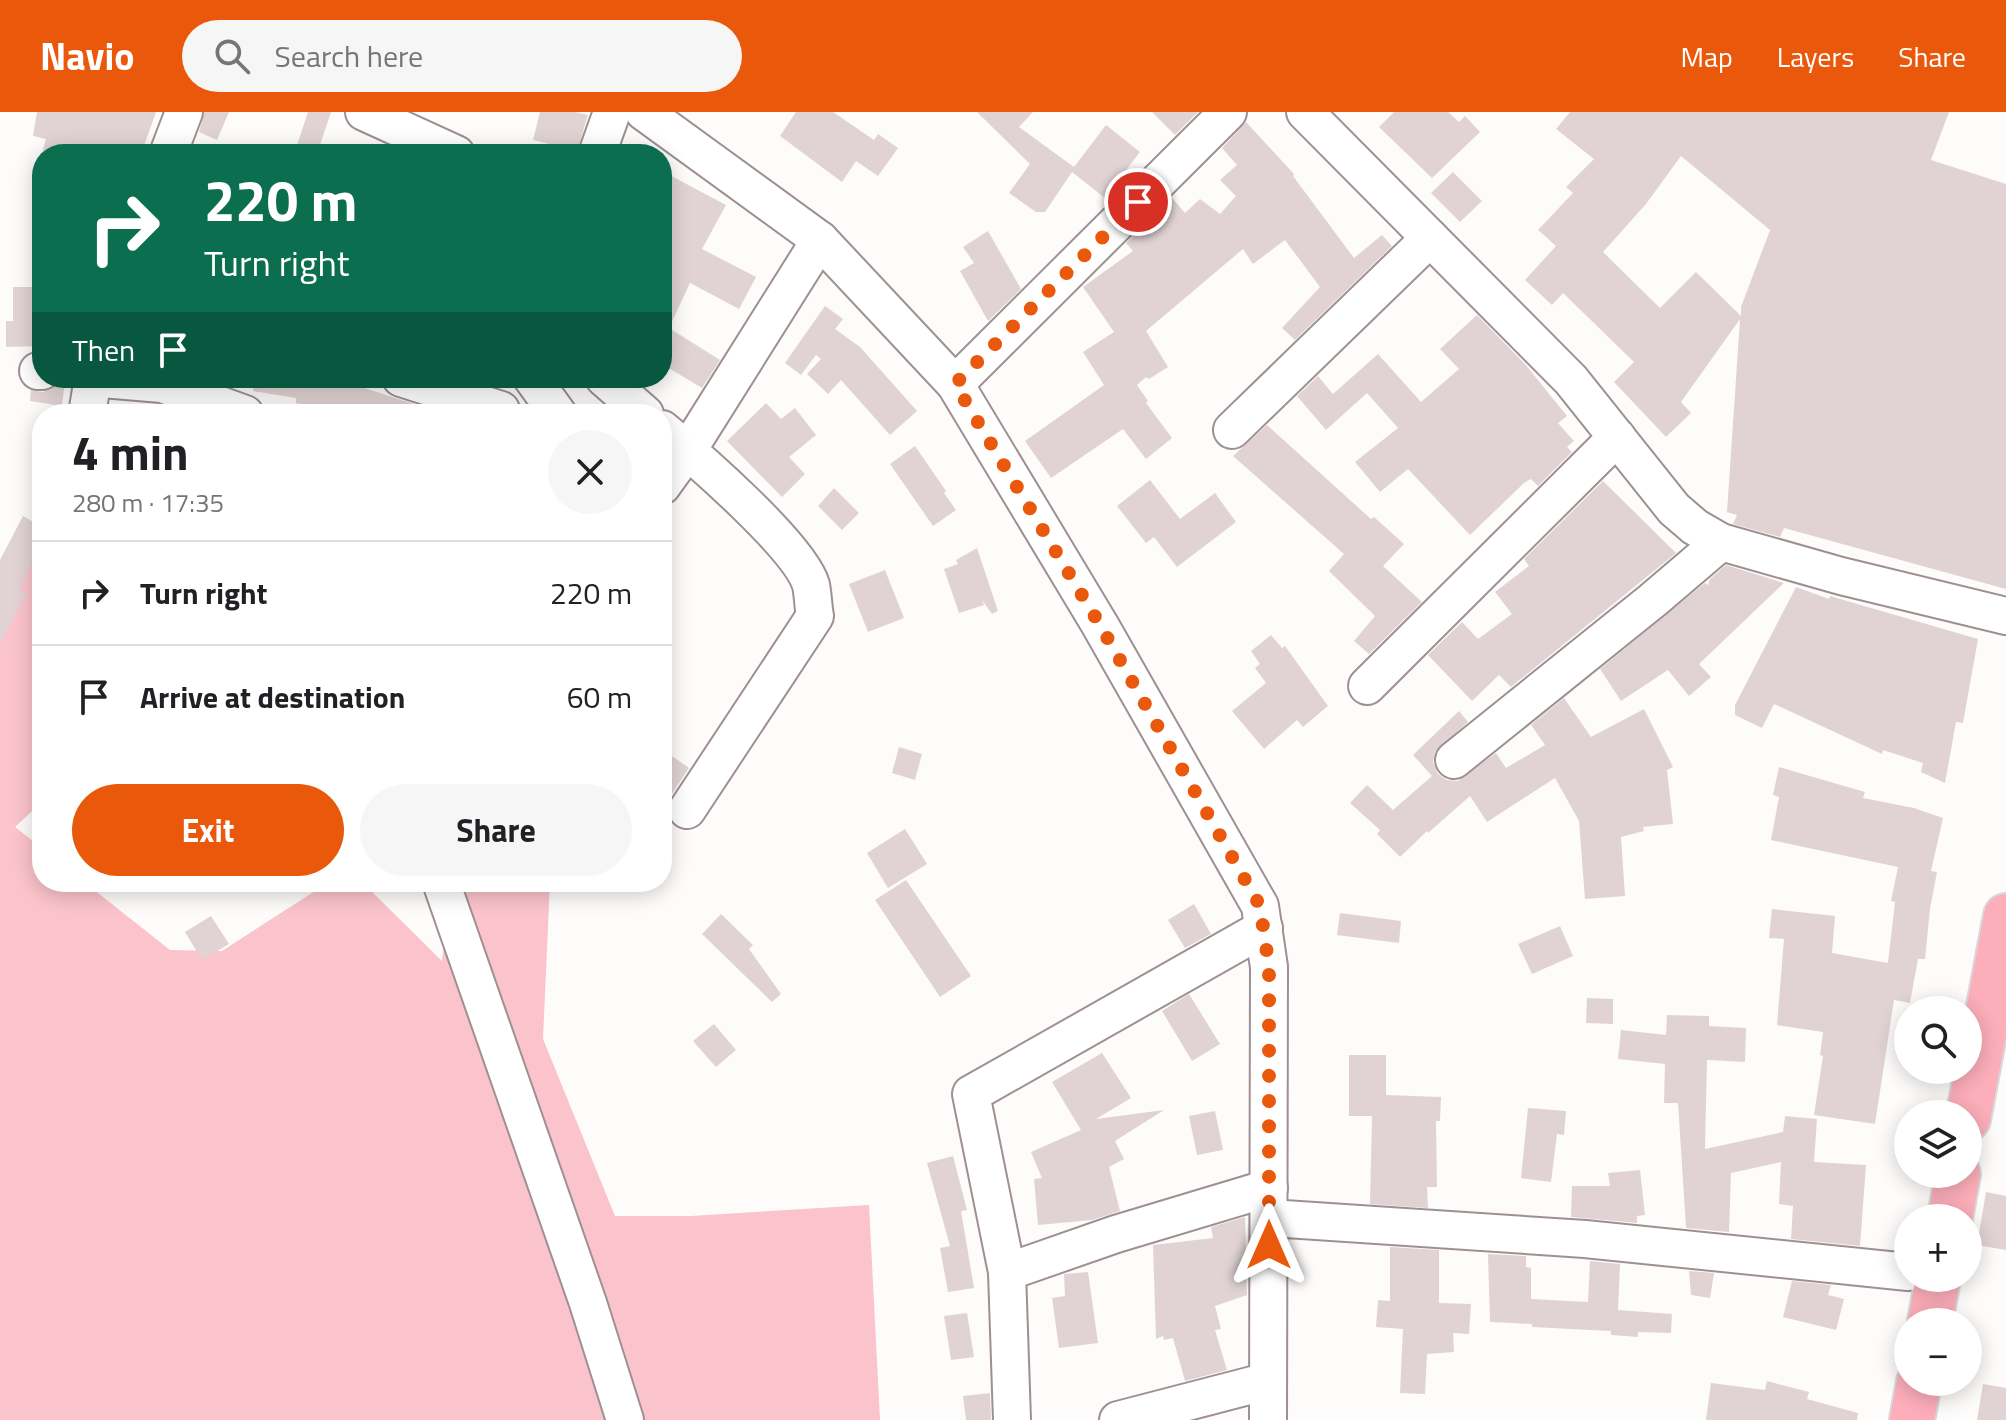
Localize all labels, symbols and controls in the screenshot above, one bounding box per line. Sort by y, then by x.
search box [182,20,742,92]
text: Navio [40,27,134,85]
text: Search here [274,33,423,79]
icon: search [210,34,254,78]
text: Map [1680,35,1733,78]
text: Layers [1777,35,1854,78]
text: Share [1898,35,1966,78]
text: 220 m [204,158,357,243]
pin [1104,168,1172,236]
icon: right [72,176,176,280]
icon: arrive [1116,180,1160,224]
text: Turn right [204,235,349,290]
text: Then [72,327,135,373]
icon: arrive [151,328,195,372]
text: 4 min [72,416,189,489]
button: close [548,430,632,514]
text: 280 m · 17:35 [72,483,224,522]
text: Turn right [140,570,268,616]
text: 220 m [550,570,632,616]
icon: right [72,571,116,615]
text: Arrive at destination [140,674,405,720]
text: 60 m [567,674,632,720]
icon: arrive [72,675,116,719]
button: Exit [72,784,344,876]
button: Share [360,784,632,876]
map controls [1894,996,1982,1396]
button: search [1894,996,1982,1084]
button: layers [1894,1100,1982,1188]
position arrow [1227,1203,1311,1287]
button: + [1894,1204,1982,1292]
button: − [1894,1308,1982,1396]

